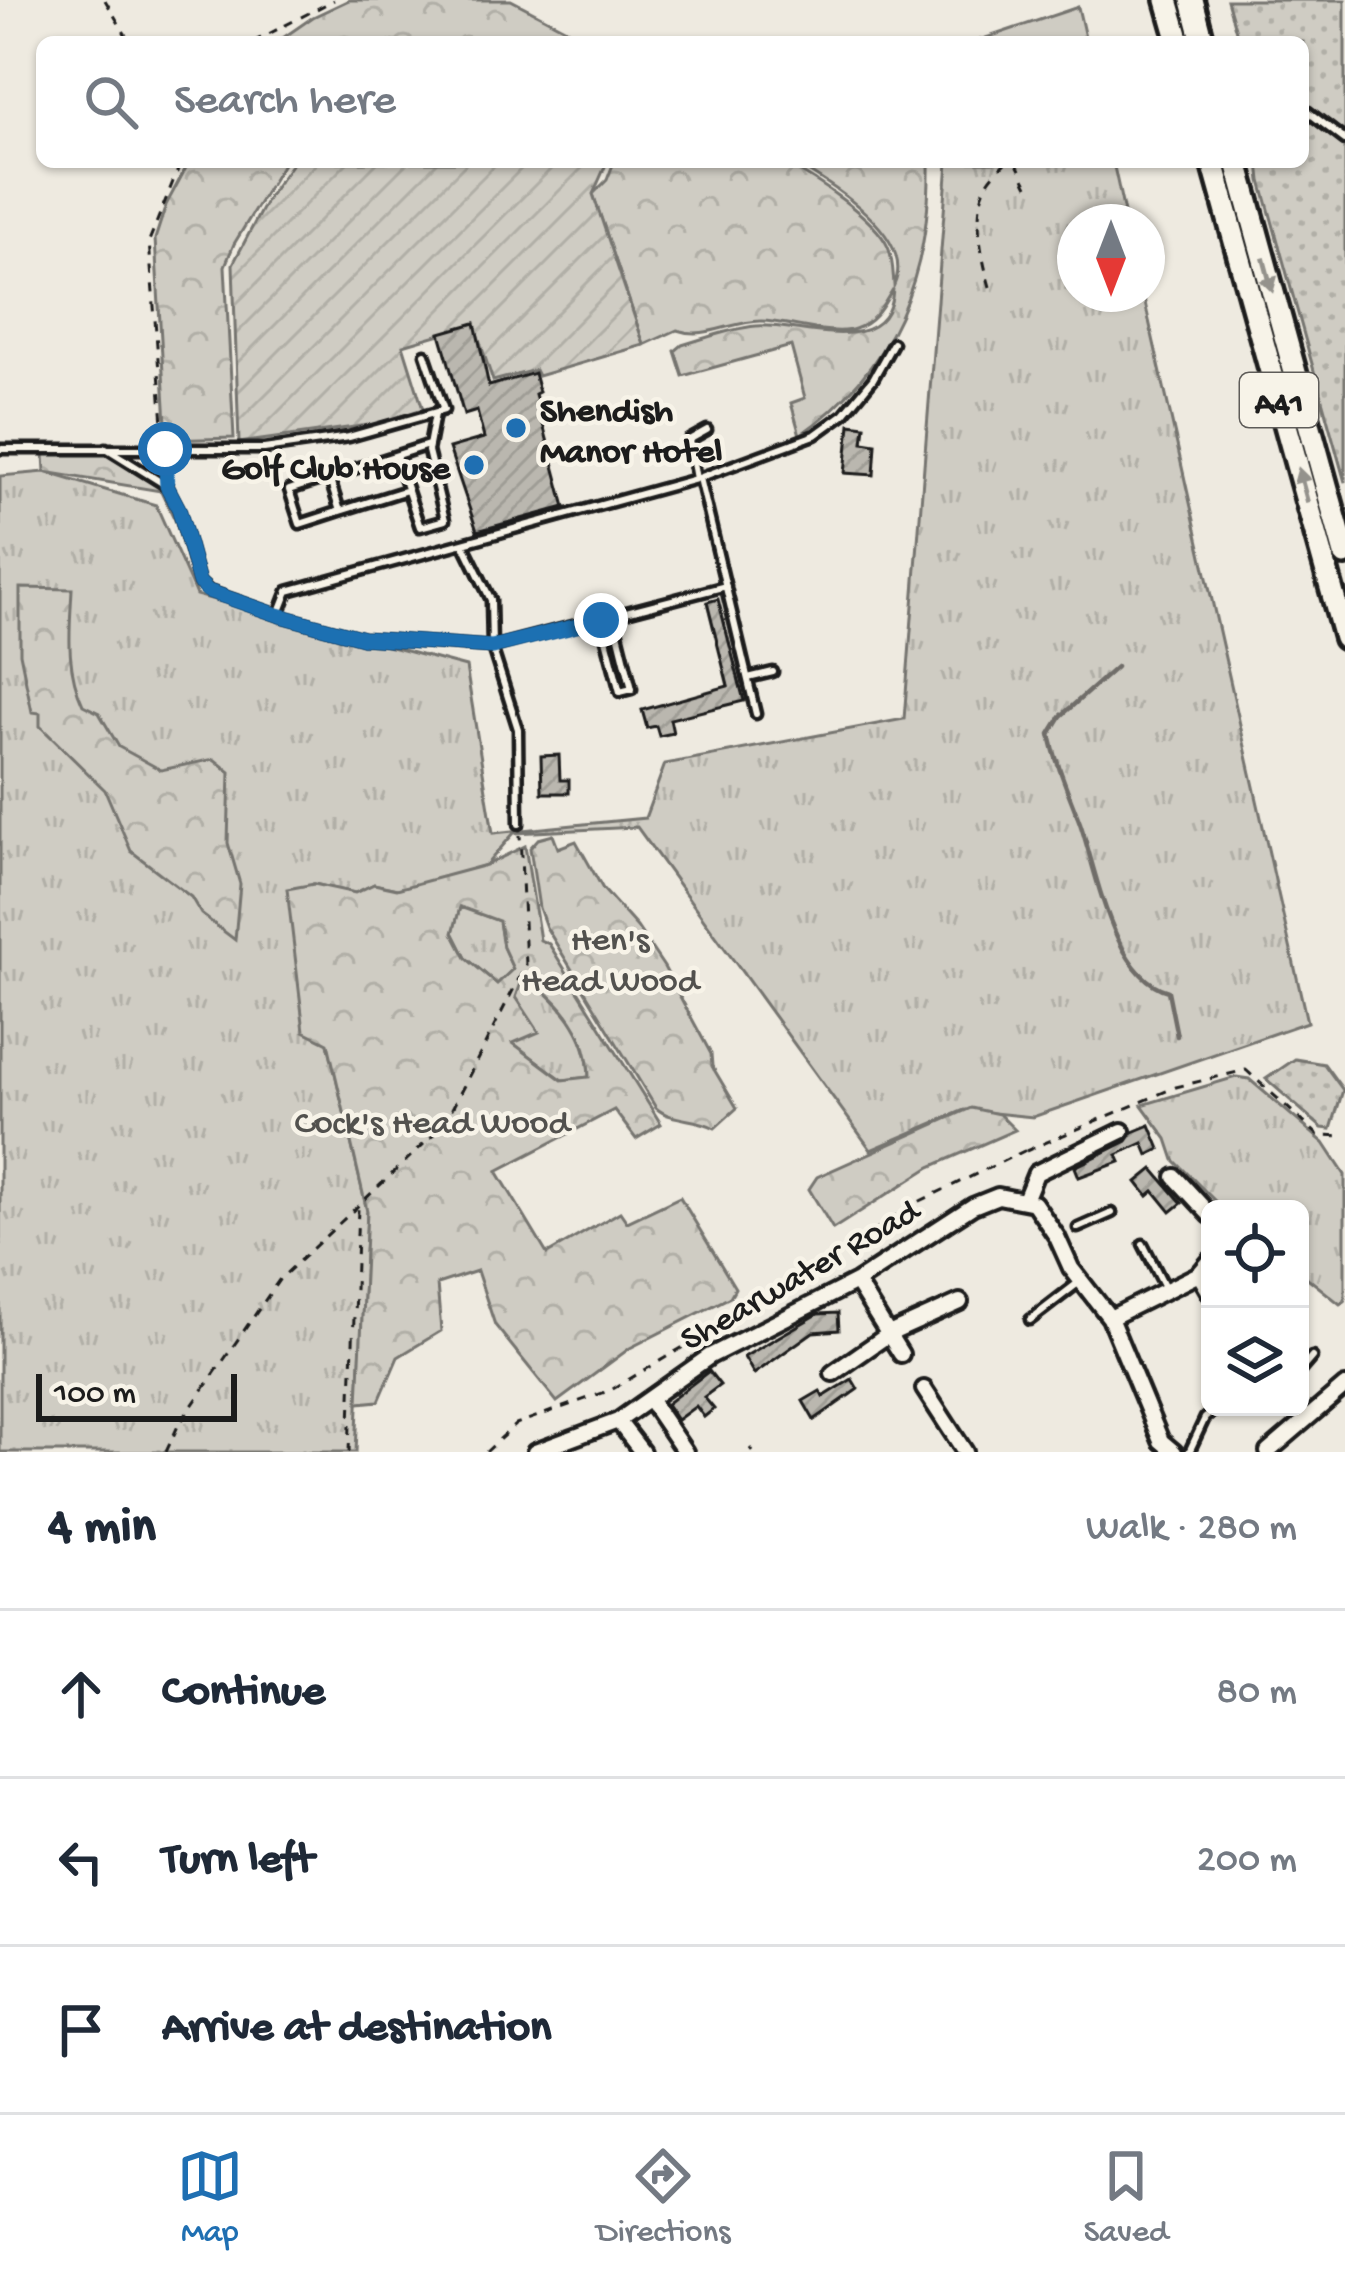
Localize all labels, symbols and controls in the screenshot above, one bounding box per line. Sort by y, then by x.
search box [36,36,1309,168]
icon: search [78,69,144,135]
text: Search here [174,76,396,129]
north arrow [1057,204,1165,312]
one-way arrow [1259,257,1278,294]
road number: A41 [1240,373,1318,427]
place label: Shendish Manor Hotel [540,392,723,476]
marker: Shendish Manor Hotel [503,415,529,441]
route start [138,422,192,476]
place label: Golf Club House [221,450,451,493]
marker: Golf Club House [461,452,487,478]
one-way arrow [1292,466,1311,503]
route end [574,593,628,647]
park label: Hen's Head Wood [521,921,702,1005]
park label: Cock's Head Wood [294,1104,573,1147]
street label: Shearwater Road [674,1190,931,1363]
map controls [1201,1200,1309,1416]
button: locate [1201,1200,1309,1308]
button: layers [1201,1308,1309,1416]
scale bar [36,1368,237,1421]
text: 100 m [54,1376,136,1414]
text: 4 min [48,1500,156,1560]
text: Walk · 280 m [1086,1507,1297,1553]
icon: ahead [48,1661,114,1727]
text: Continue [162,1667,325,1720]
text: 80 m [1217,1671,1297,1717]
icon: left [48,1829,114,1895]
text: Turn left [162,1835,314,1888]
text: 200 m [1197,1839,1297,1885]
icon: arrive [48,1997,114,2063]
text: Arrive at destination [162,2003,551,2056]
tab: Map [177,2143,243,2253]
tab: Directions [596,2143,730,2253]
tab: Saved [1084,2143,1168,2253]

